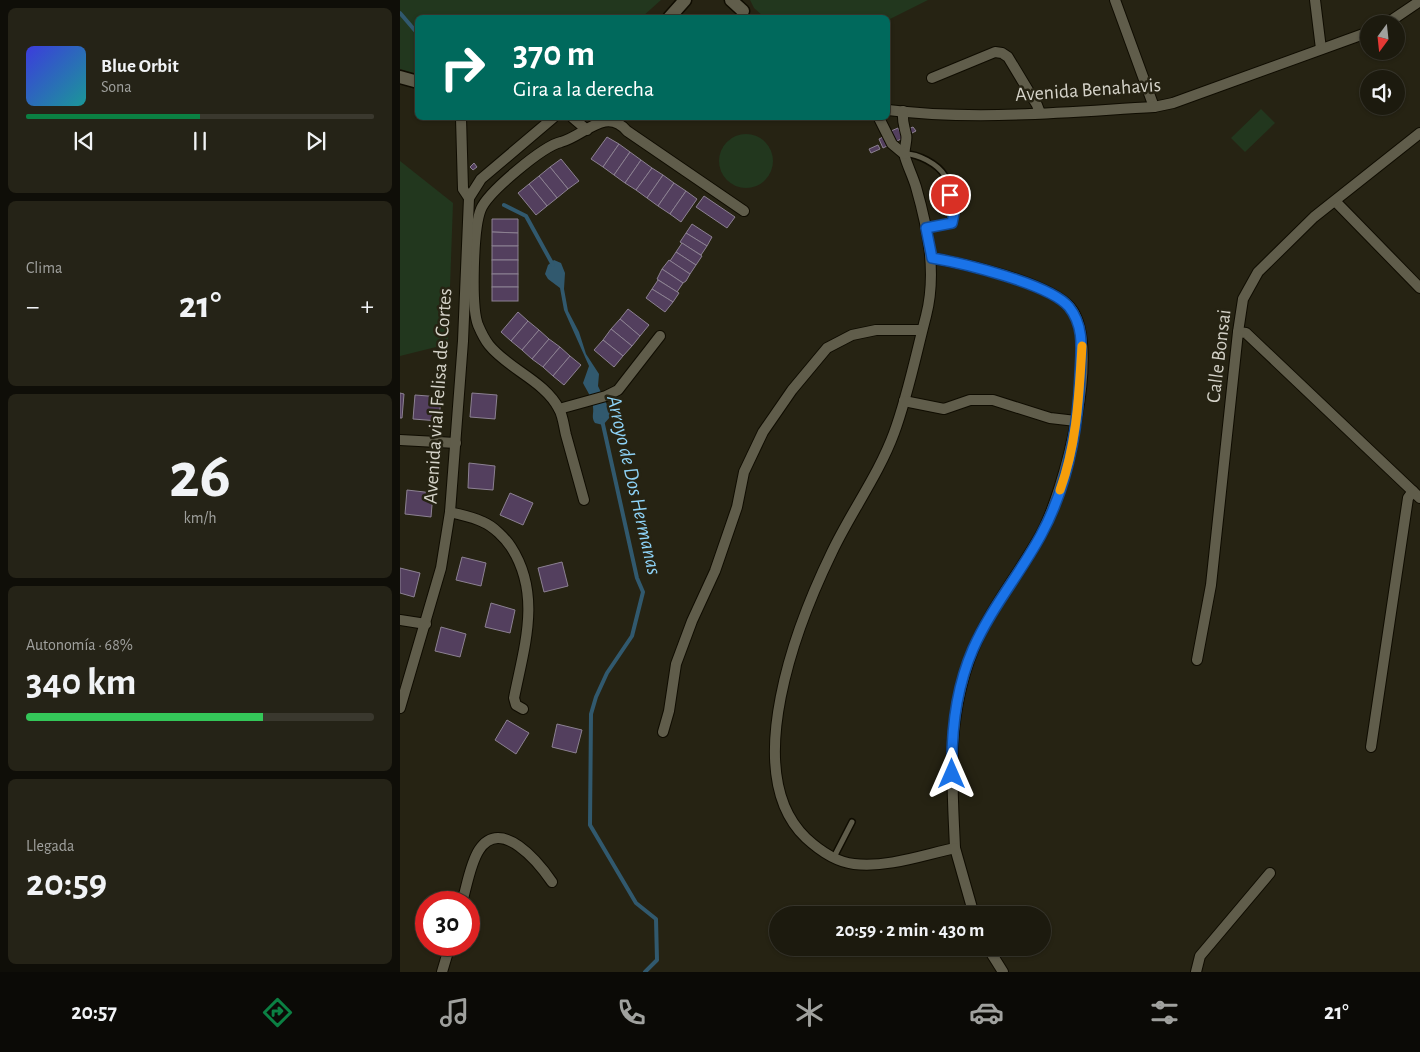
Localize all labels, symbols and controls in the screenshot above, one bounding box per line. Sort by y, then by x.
north arrow [1360,15,1405,60]
map controls [1360,15,1405,115]
icon: right [430,35,495,100]
text: 370 m [513,37,595,72]
text: Blue Orbit [101,57,179,76]
button: sound [1360,70,1405,115]
street label: Avenida Benahavis [1014,75,1162,105]
text: Gira a la derecha [513,78,654,100]
text: Sona [101,79,132,95]
icon: previous [70,127,98,155]
icon: pause [186,127,214,155]
icon: next [302,127,330,155]
pin [929,174,971,216]
icon: arrive [936,181,964,209]
text: Clima [26,260,62,276]
text: 21° [179,287,221,325]
street label: Avenida vial Felisa de Cortes [420,288,456,504]
text: − [26,293,39,321]
text: + [361,293,374,321]
street label: Calle Bonsai [1203,308,1235,404]
water label: Arroyo de Dos Hermanas [603,392,665,577]
text: 26 [169,444,231,509]
text: km/h [183,510,217,526]
text: Autonomía · 68% [26,637,133,653]
text: 340 km [26,664,137,702]
position arrow [925,747,977,799]
text: Llegada [26,838,74,854]
text: 20:59 [26,865,107,903]
speed limit sign: 30 [415,891,480,956]
text: 20:59 · 2 min · 430 m [836,921,984,940]
icon: directions [260,995,295,1030]
icon: music [437,995,472,1030]
icon: phone [614,995,649,1030]
icon: climate [792,995,827,1030]
icon: car [969,995,1004,1030]
icon: filters [1147,995,1182,1030]
text: 20:57 [71,1001,117,1023]
text: 21° [1324,1001,1349,1023]

